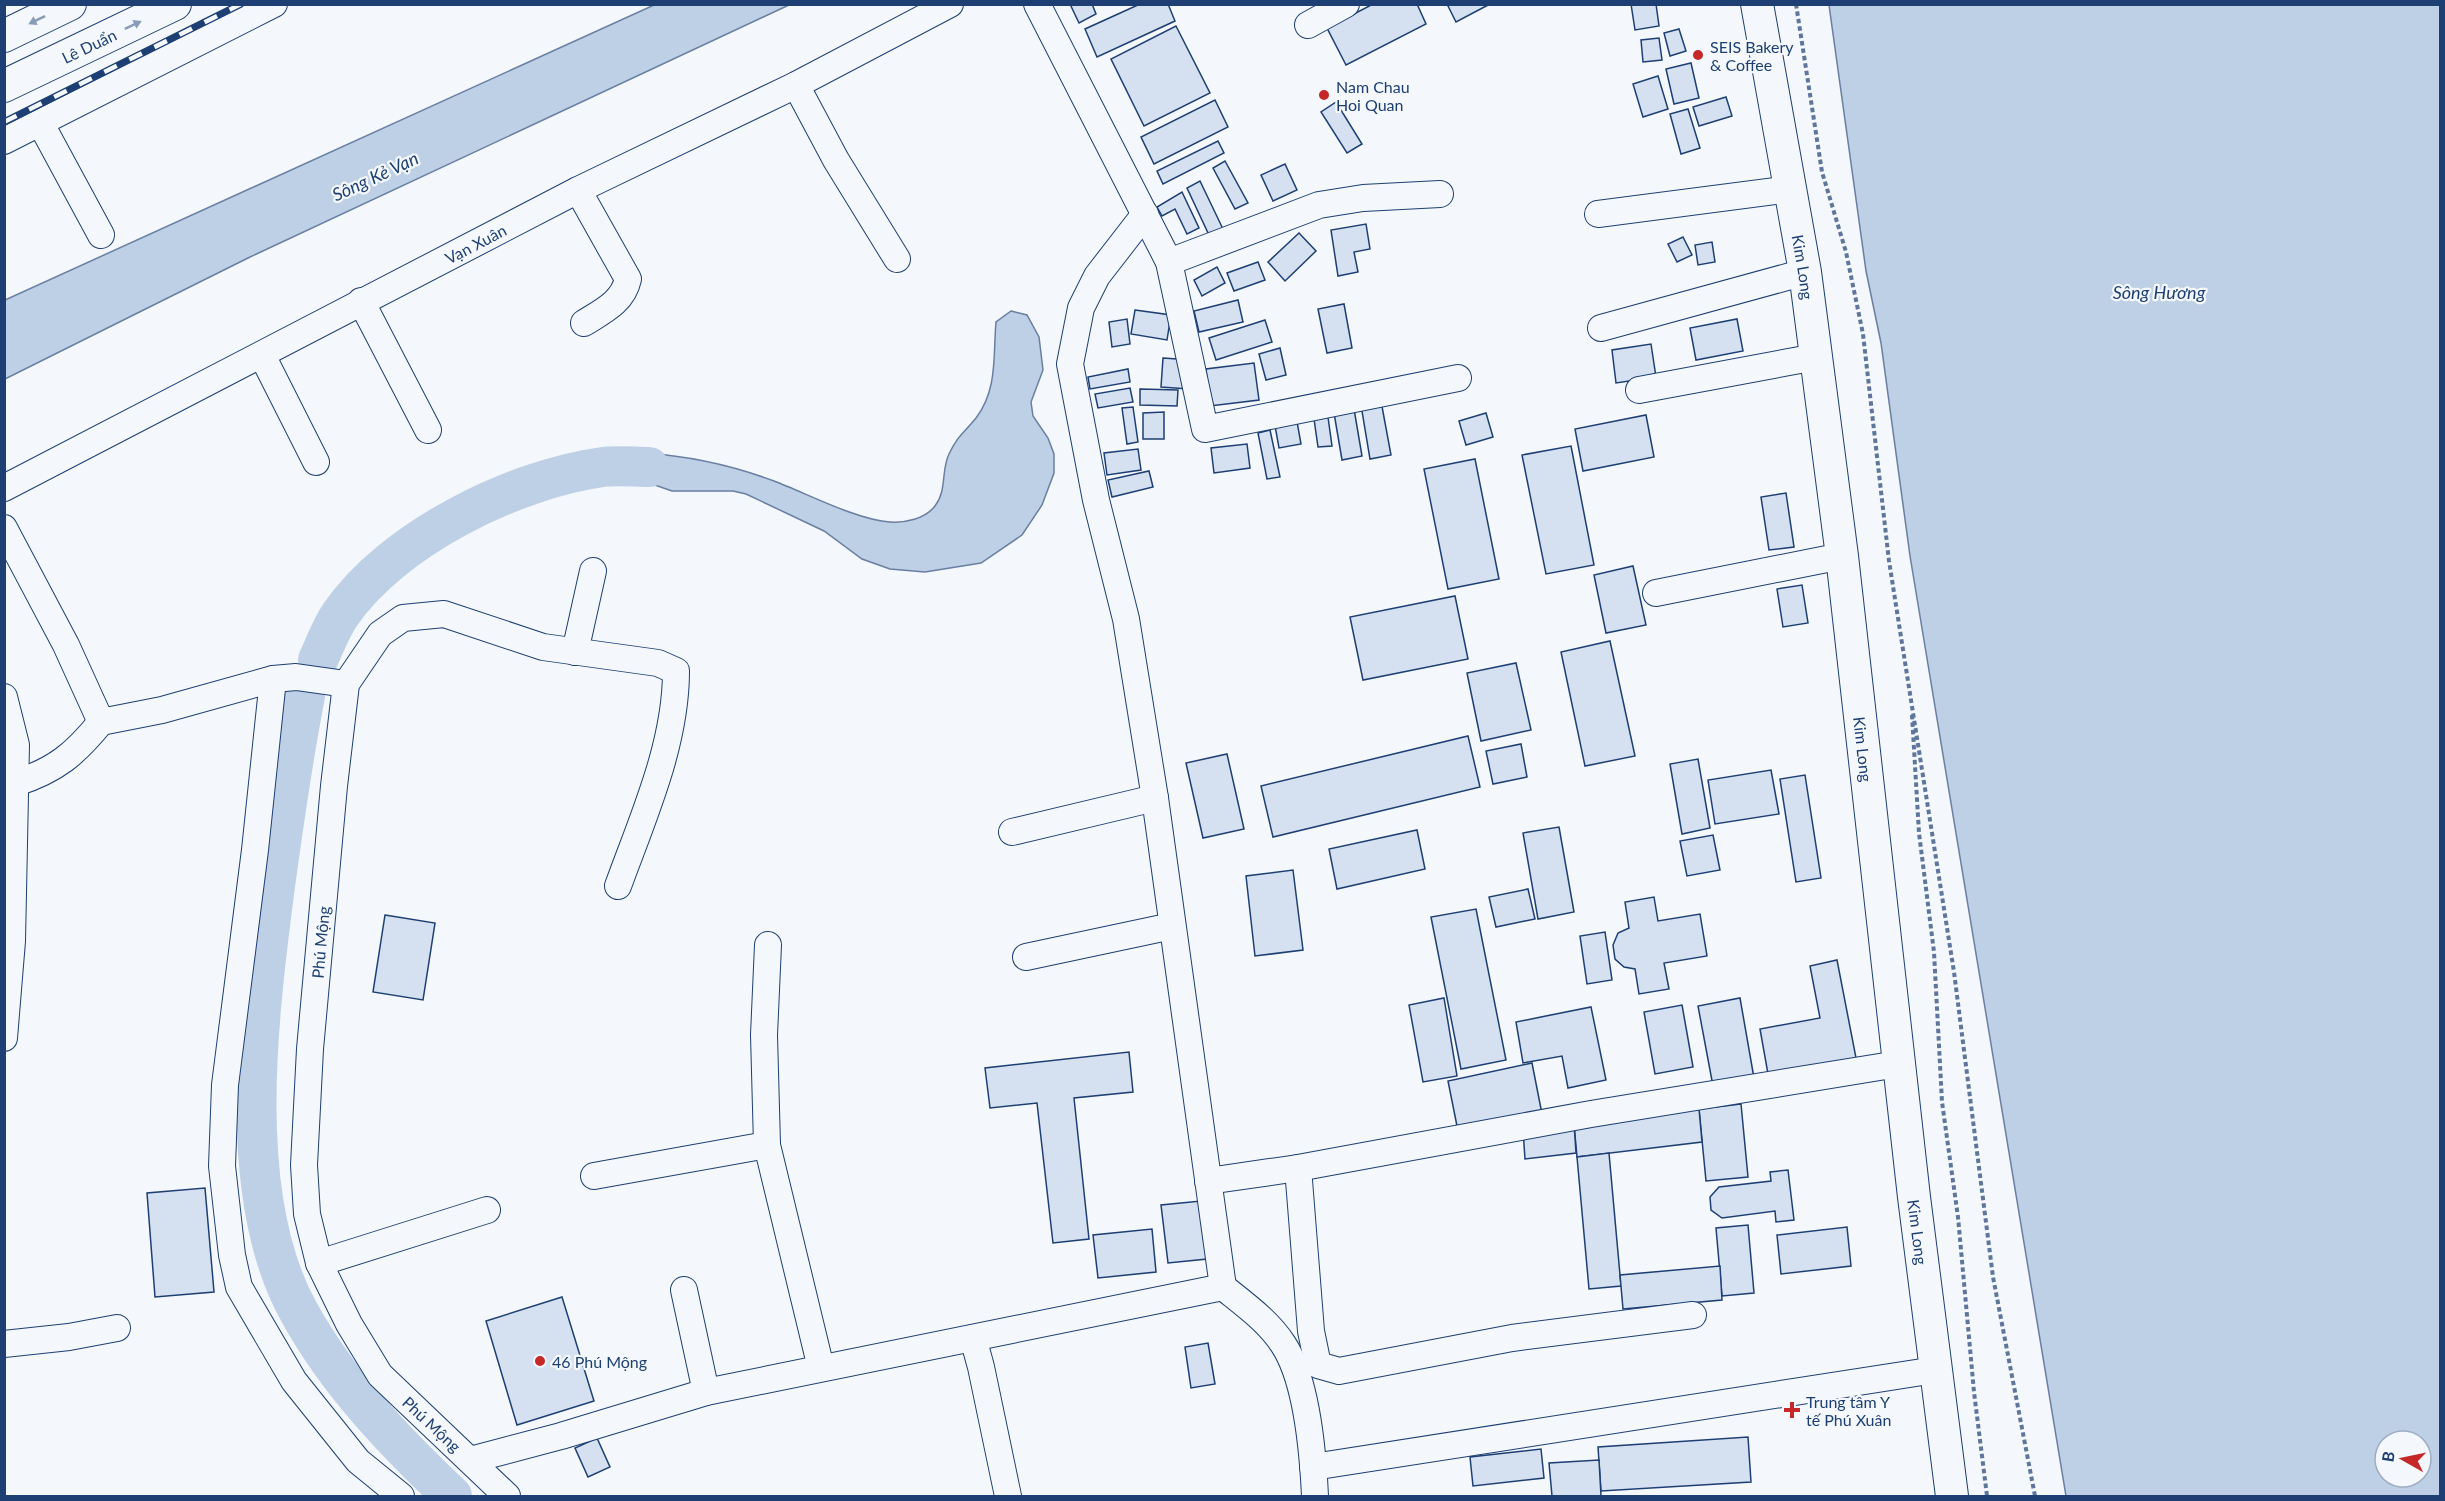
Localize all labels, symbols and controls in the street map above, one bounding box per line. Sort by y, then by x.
one-way arrow [29,16,46,25]
one-way arrow [125,20,142,29]
street label: Lê Duẩn [58,24,119,66]
place label: SEIS Bakery & Coffee [1710,37,1794,74]
marker: SEIS Bakery & Coffee [1691,48,1705,62]
place label: Nam Chau Hoi Quan [1336,77,1410,114]
marker: Nam Chau Hoi Quan [1317,88,1331,102]
water label: Sông Kẻ Vạn [329,147,421,205]
street label: Vạn Xuân [441,220,509,267]
street label: Kim Long [1789,233,1818,301]
water label: Sông Hương [2113,281,2206,303]
street label: Kim Long [1851,715,1877,783]
street label: Phú Mộng [307,905,332,979]
street label: Kim Long [1905,1198,1932,1266]
place label: 46 Phú Mộng [552,1352,647,1371]
marker: 46 Phú Mộng [533,1354,547,1368]
street label: Phú Mộng [399,1392,465,1456]
place label: Trung tâm Y tế Phú Xuân [1806,1392,1891,1429]
marker: Trung tâm Y tế Phú Xuân [1783,1401,1801,1419]
north arrow [2373,1429,2433,1489]
text: B [2377,1450,2398,1463]

